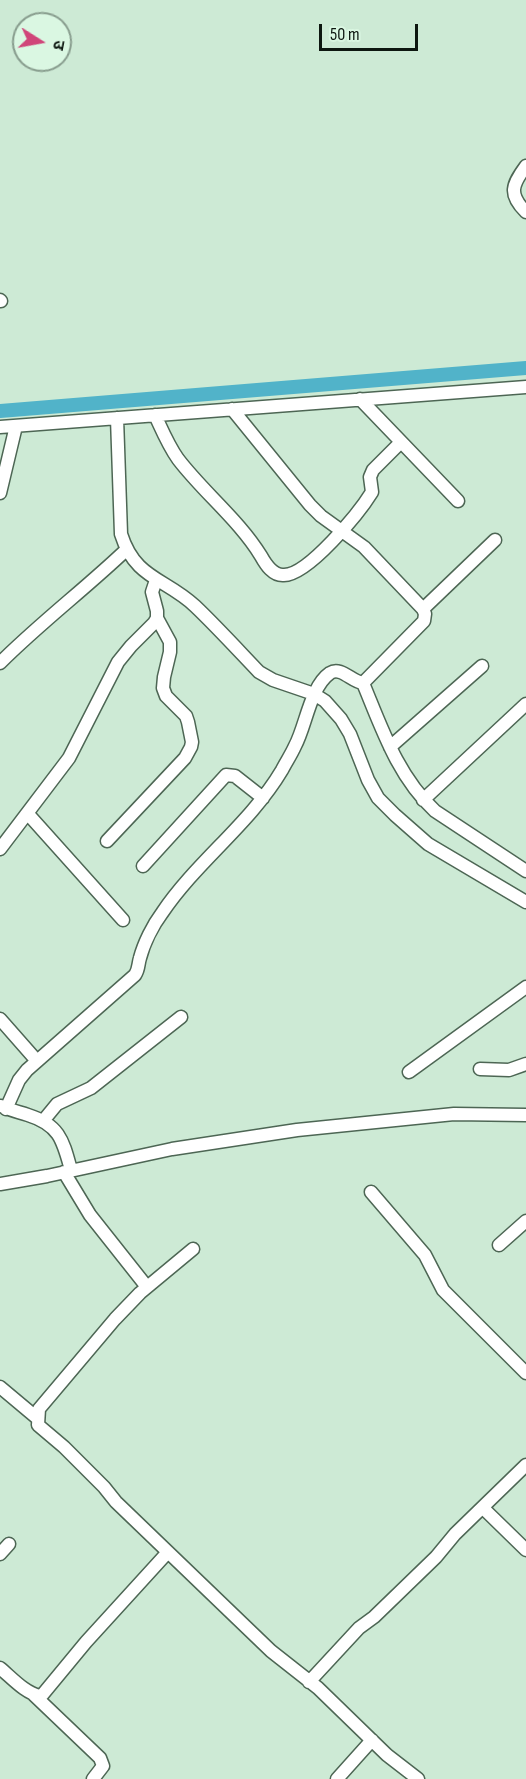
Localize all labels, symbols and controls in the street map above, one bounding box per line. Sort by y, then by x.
north arrow [12,12,72,72]
scale bar [322,12,421,50]
text: 50 m [330,24,360,45]
text: उ [48,39,68,52]

